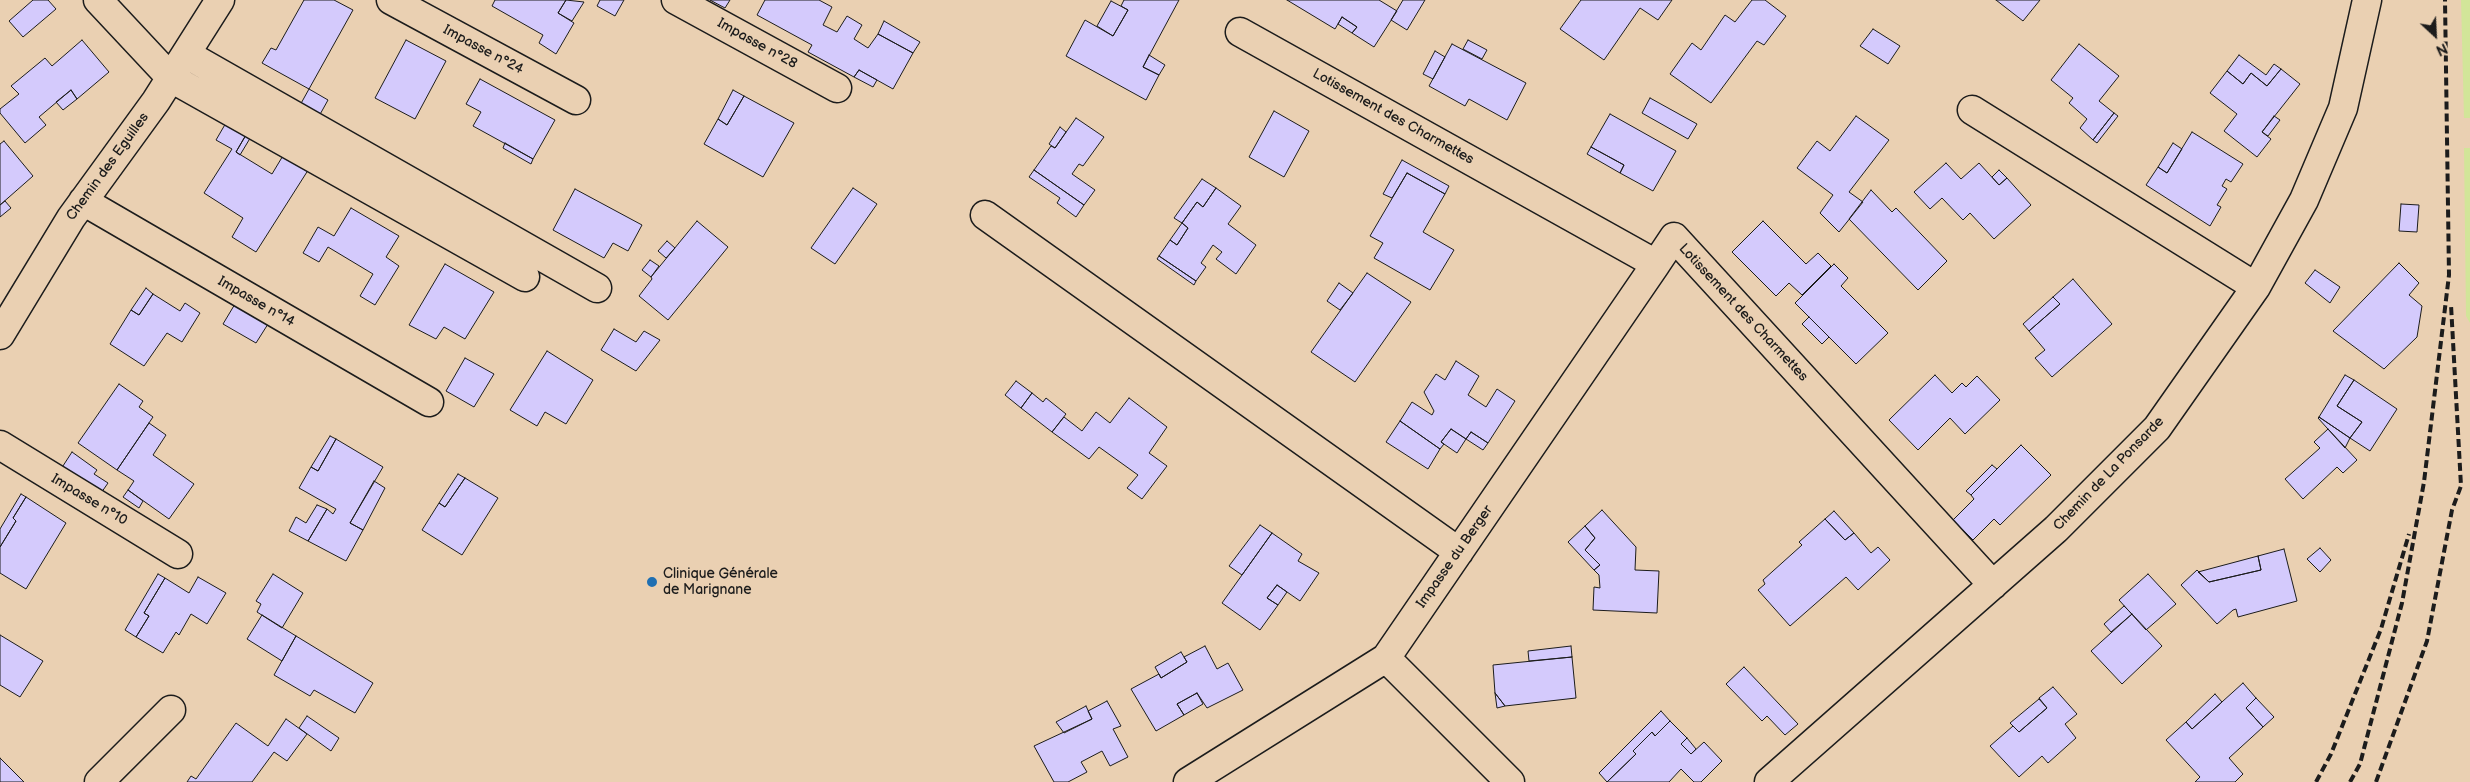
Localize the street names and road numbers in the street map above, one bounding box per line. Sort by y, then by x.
street label: Impasse n°28 [714,15,800,73]
street label: Impasse n°24 [440,22,526,78]
street label: Lotissement des Charmettes [1309,66,1477,168]
street label: Chemin des Eguilles [63,110,153,224]
street label: Lotissement des Charmettes [1675,241,1811,385]
street label: Impasse n°14 [214,273,298,331]
street label: Chemin de La Ponsarde [2050,413,2168,535]
street label: Impasse n°10 [48,471,130,529]
street label: Impasse du Berger [1413,502,1497,612]

